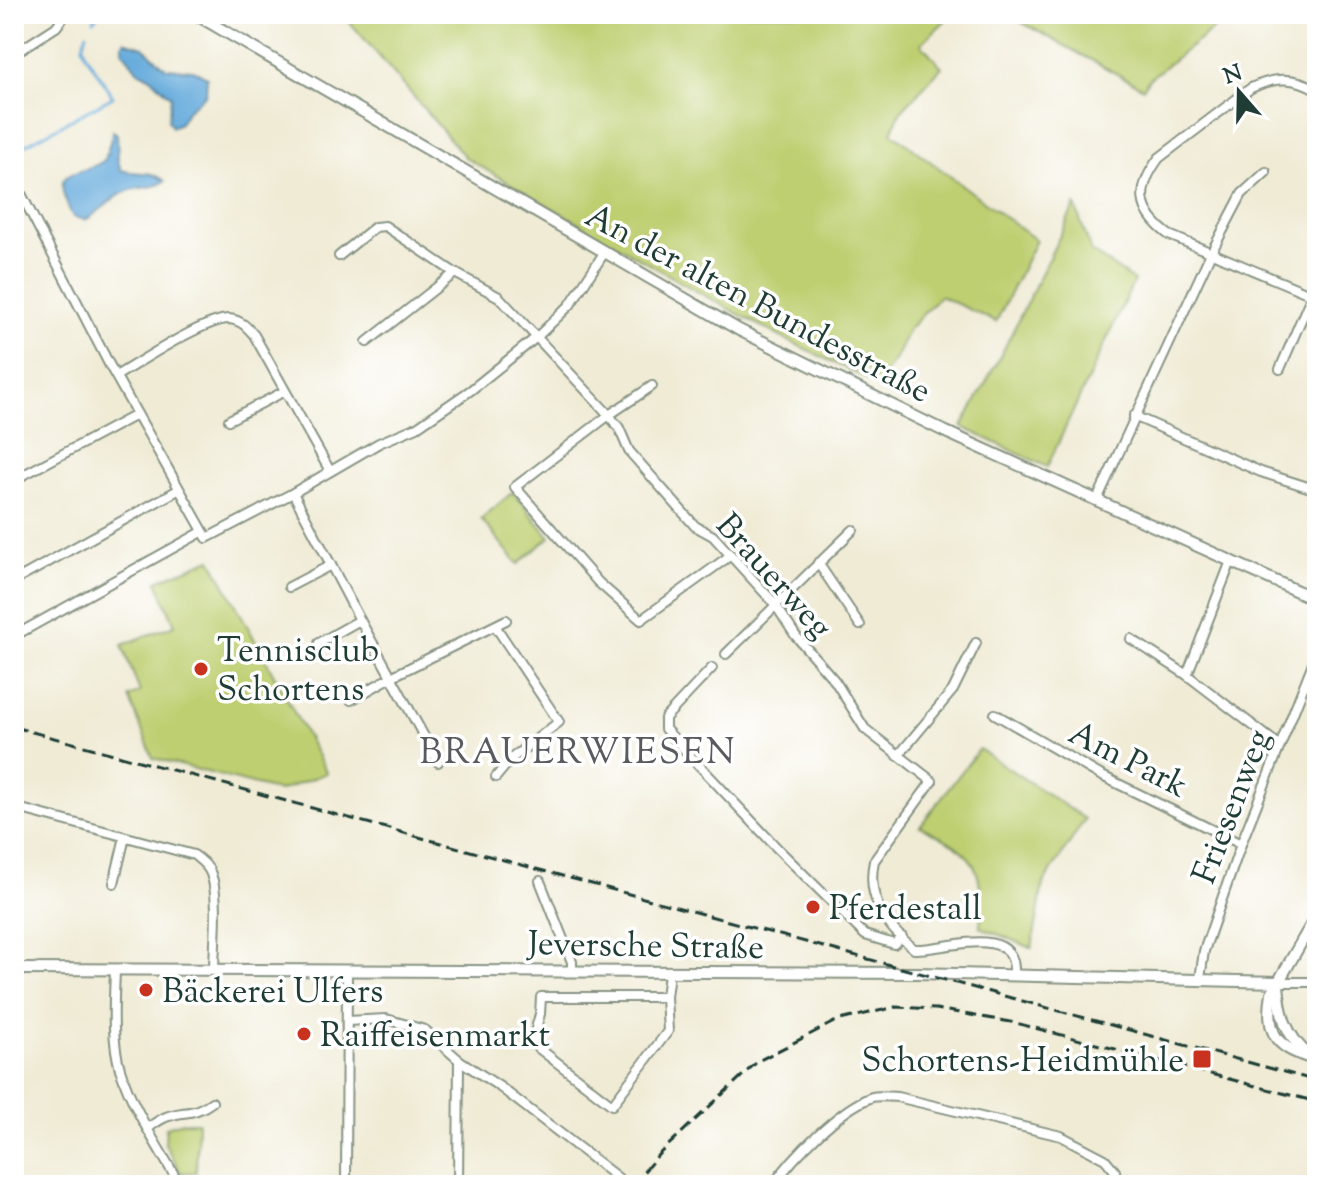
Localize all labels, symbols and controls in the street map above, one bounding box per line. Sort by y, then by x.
north arrow [1199,52,1279,132]
text: N [1219,58,1247,94]
street label: An der alten Bundesstraße [576,193,939,417]
street label: Brauerweg [703,504,842,651]
place label: Tennisclub Schortens [217,628,379,716]
marker: Tennisclub Schortens [192,660,210,678]
street label: Am Park [1059,710,1196,812]
street label: Friesenweg [1181,723,1285,891]
district label: BRAUERWIESEN [419,728,737,780]
place label: Pferdestall [829,886,982,935]
marker: Pferdestall [804,898,822,916]
street label: Jeversche Straße [526,921,764,974]
place label: Bäckerei Ulfers [162,969,383,1018]
marker: Bäckerei Ulfers [137,981,155,999]
place label: Raiffeisenmarkt [320,1013,551,1062]
marker: Raiffeisenmarkt [295,1025,313,1043]
place label: Schortens-Heidmühle [861,1038,1184,1087]
marker: Schortens-Heidmühle [1191,1048,1213,1070]

